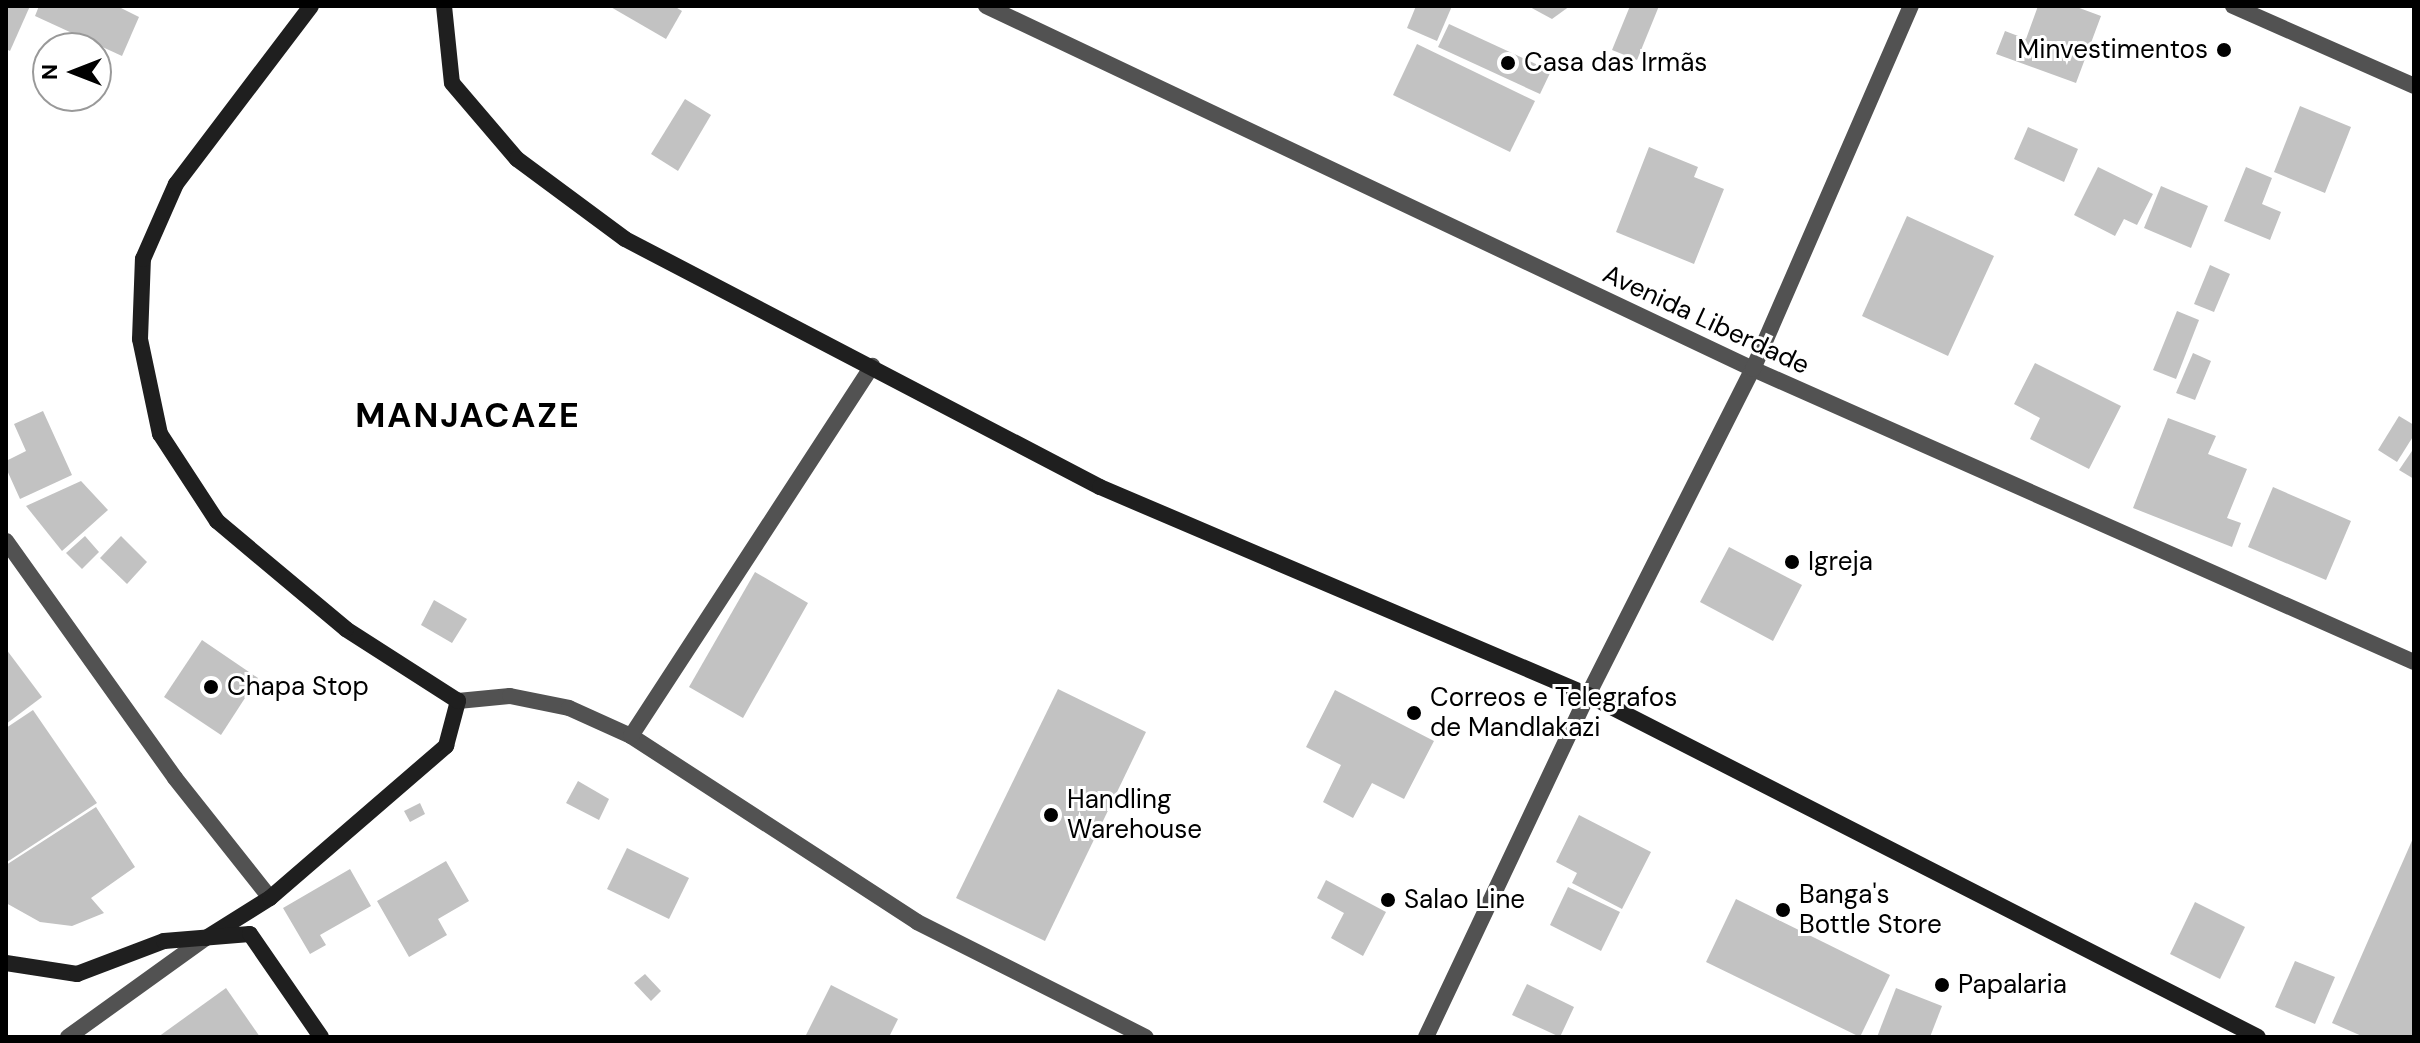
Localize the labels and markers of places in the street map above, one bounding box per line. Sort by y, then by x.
place label: Minvestimentos [2017,34,2208,66]
marker: Minvestimentos [2215,41,2233,59]
place label: Casa das Irmãs [1524,47,1707,79]
marker: Casa das Irmãs [1499,54,1517,72]
place label: Igreja [1808,546,1873,578]
marker: Igreja [1783,553,1801,571]
place label: Chapa Stop [227,671,369,703]
marker: Chapa Stop [202,678,220,696]
place label: Correos e Telegrafos de Mandlakazi [1430,682,1677,744]
marker: Correos e Telegrafos de Mandlakazi [1405,704,1423,722]
place label: Handling Warehouse [1067,784,1202,846]
marker: Handling Warehouse [1042,806,1060,824]
place label: Banga's Bottle Store [1799,879,1942,940]
place label: Salao Line [1404,884,1525,916]
marker: Salao Line [1379,891,1397,909]
marker: Banga's Bottle Store [1774,901,1792,919]
place label: Papalaria [1958,969,2067,1001]
marker: Papalaria [1933,976,1951,994]

